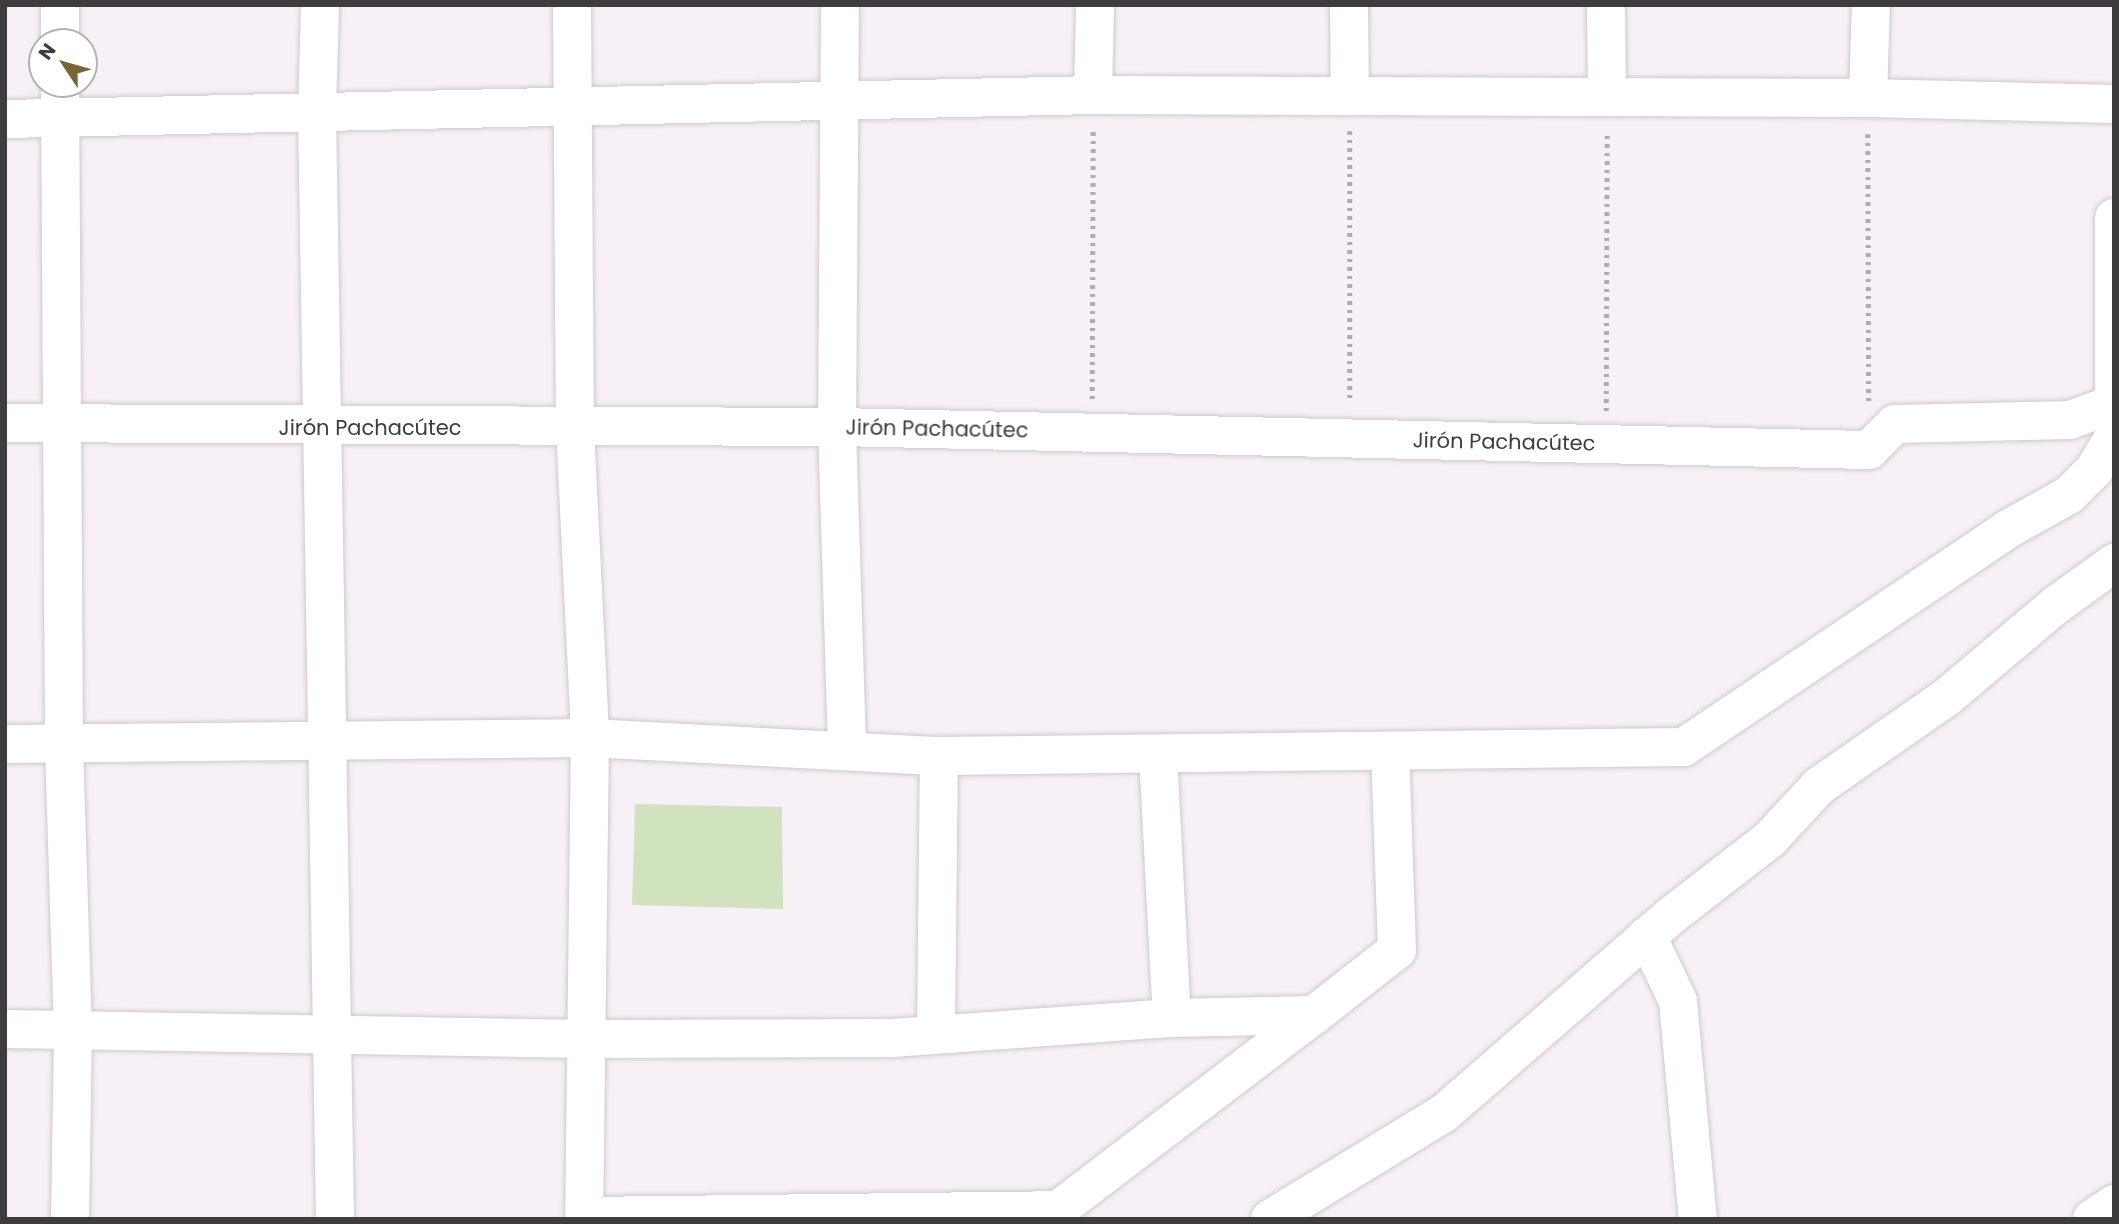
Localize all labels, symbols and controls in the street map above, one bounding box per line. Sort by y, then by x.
north arrow [28,28,98,98]
text: N [32,38,62,65]
street label: Jirón Pachacútec [279,415,461,441]
street label: Jirón Pachacútec [845,415,1029,443]
street label: Jirón Pachacútec [1412,428,1596,456]

